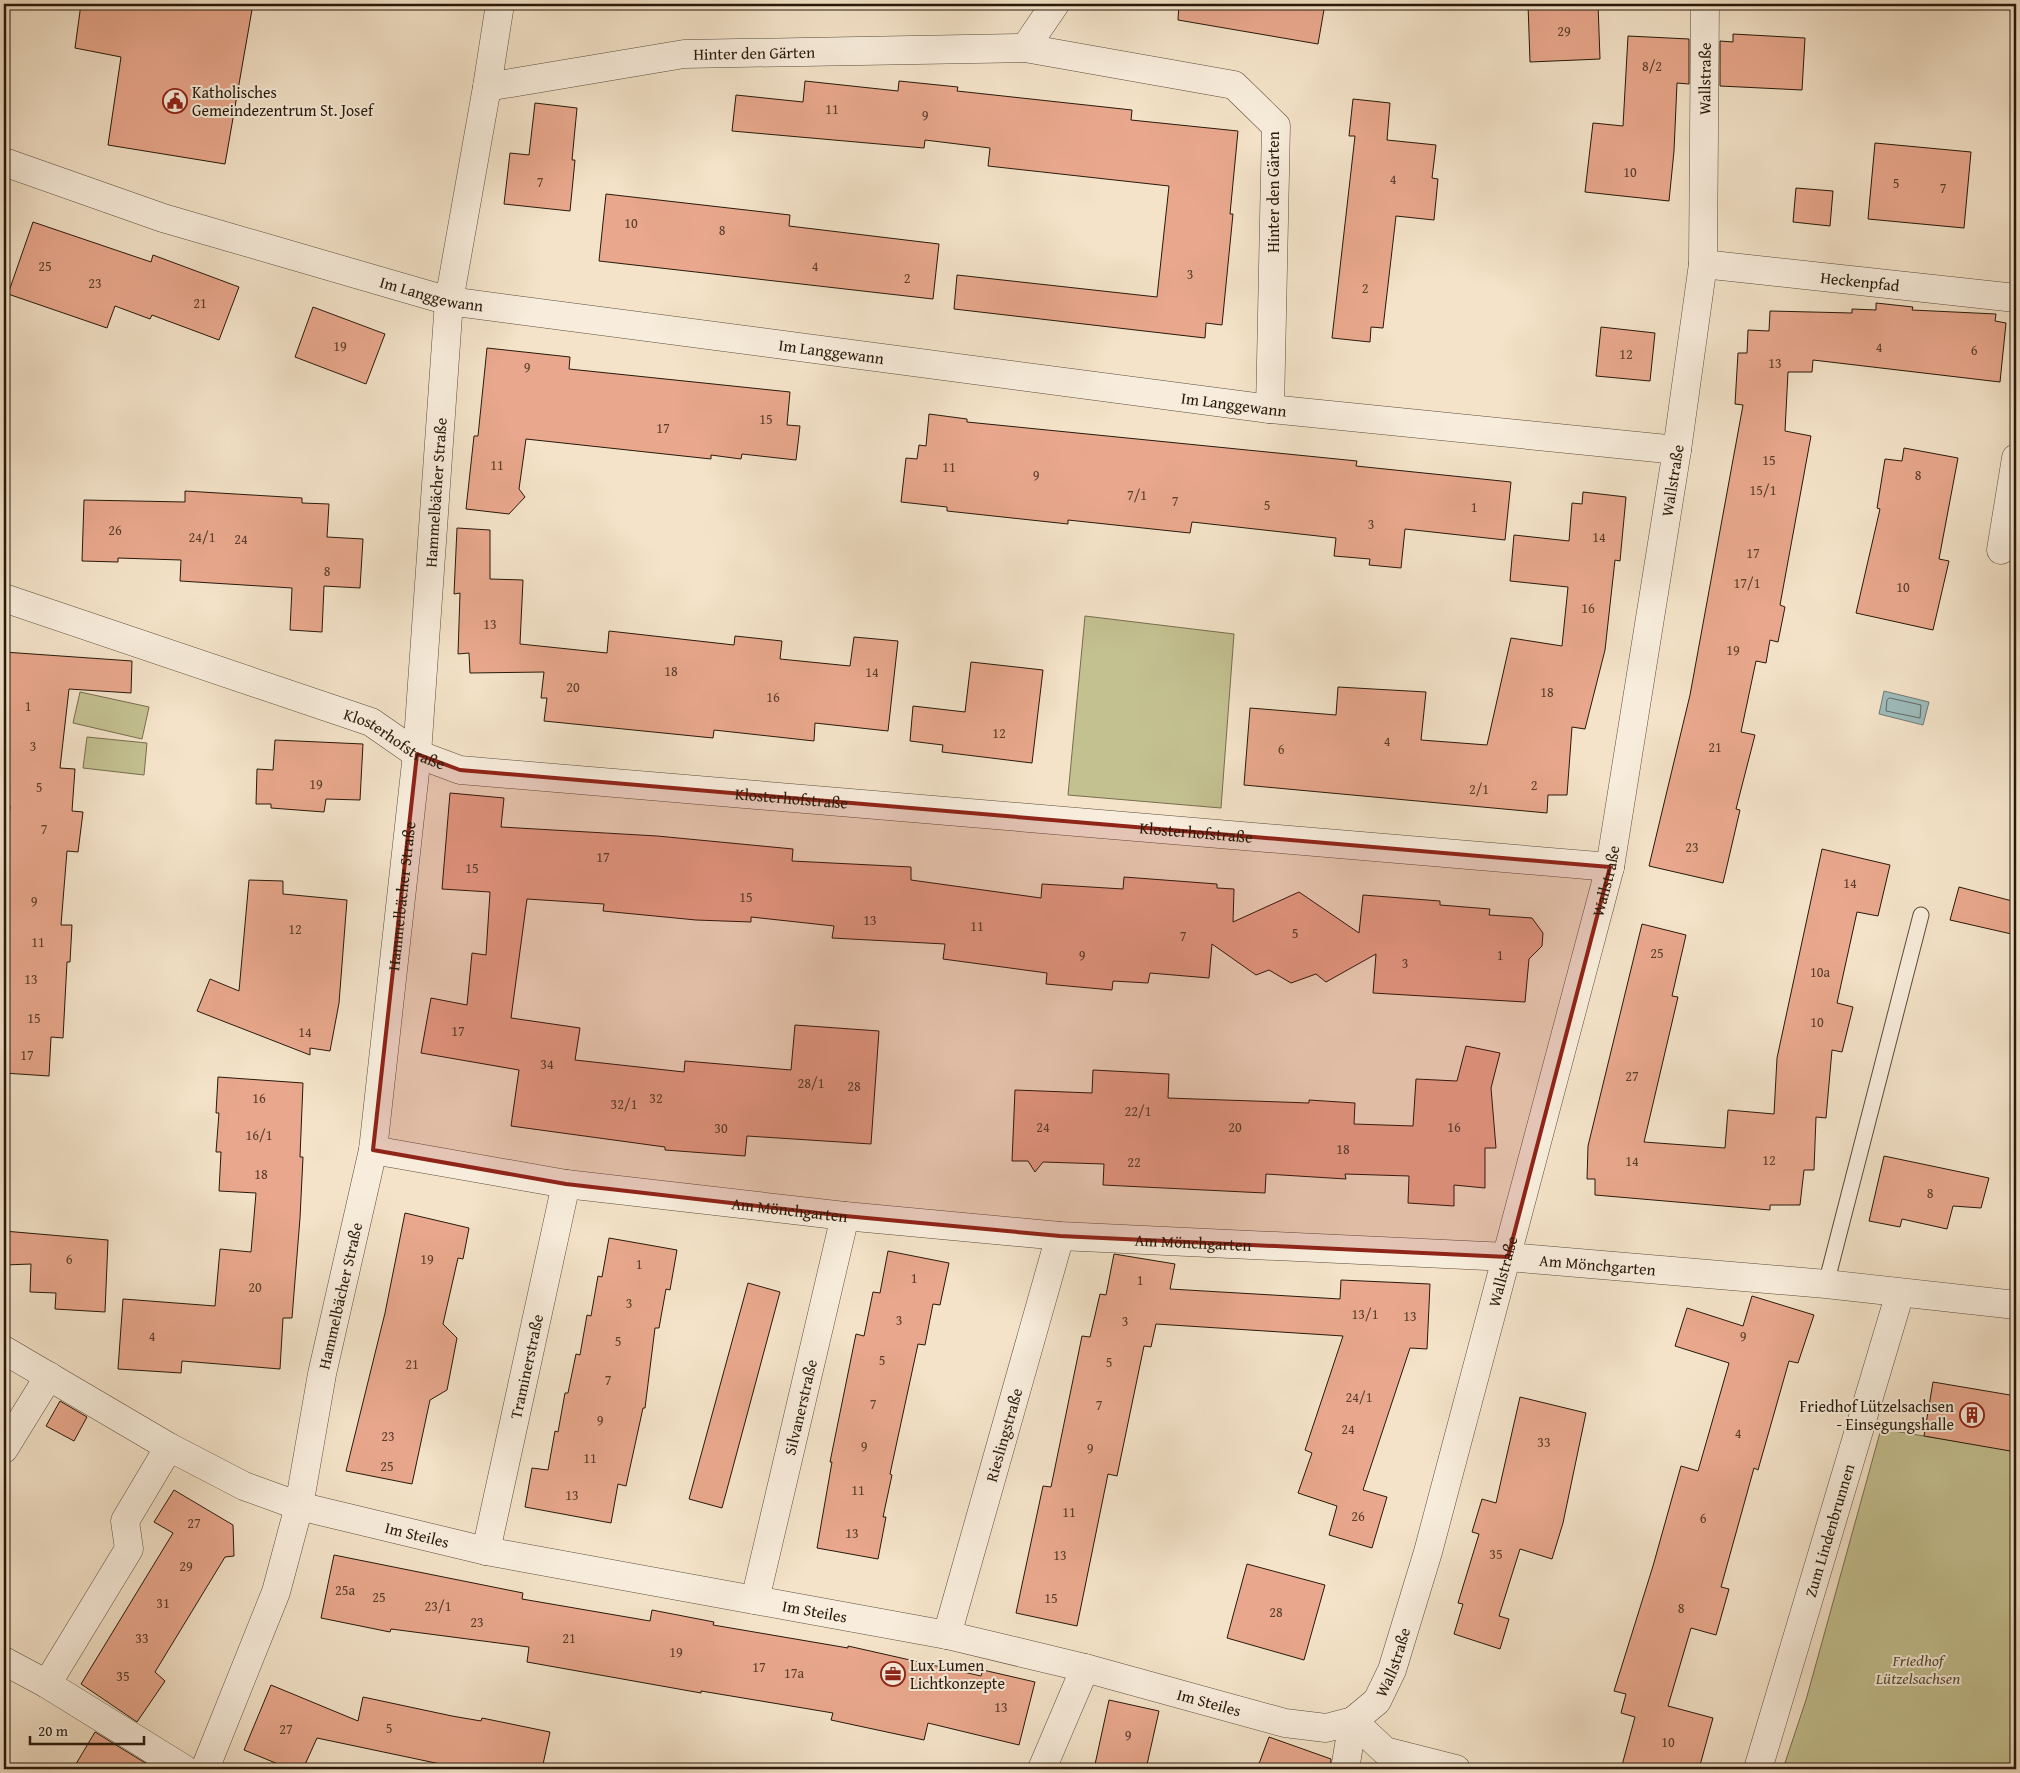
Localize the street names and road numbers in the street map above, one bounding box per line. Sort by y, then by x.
street label: Hinter den Gärten [693,40,815,66]
street label: Wallstraße [1692,42,1717,115]
street label: Hinter den Gärten [1261,131,1285,253]
street label: Heckenpfad [1819,265,1901,297]
street label: Im Langgewann [377,270,485,317]
street label: Im Langgewann [777,332,885,370]
street label: Im Langgewann [1180,385,1288,423]
street label: Hammelbächer Straße [418,417,453,568]
street label: Wallstraße [1655,443,1690,518]
street label: Klosterhofstraße [341,702,449,775]
street label: Klosterhofstraße [734,781,849,815]
street label: Klosterhofstraße [1139,815,1254,849]
street label: Hammelbächer Straße [381,820,421,972]
street label: Wallstraße [1585,844,1625,919]
street label: Am Mönchgarten [730,1191,849,1228]
street label: Hammelbächer Straße [311,1220,368,1372]
street label: Am Mönchgarten [1134,1228,1252,1257]
street label: Wallstraße [1482,1233,1523,1310]
street label: Am Mönchgarten [1538,1248,1657,1281]
street label: Traminerstraße [503,1312,549,1421]
street label: Silvanerstraße [777,1357,823,1458]
street label: Rieslingstraße [979,1385,1028,1485]
street label: Zum Lindenbrunnen [1798,1461,1860,1600]
street label: Im Steiles [383,1515,452,1554]
street label: Im Steiles [780,1593,849,1629]
street label: Wallstraße [1369,1625,1416,1701]
street label: Im Steiles [1174,1682,1244,1722]

